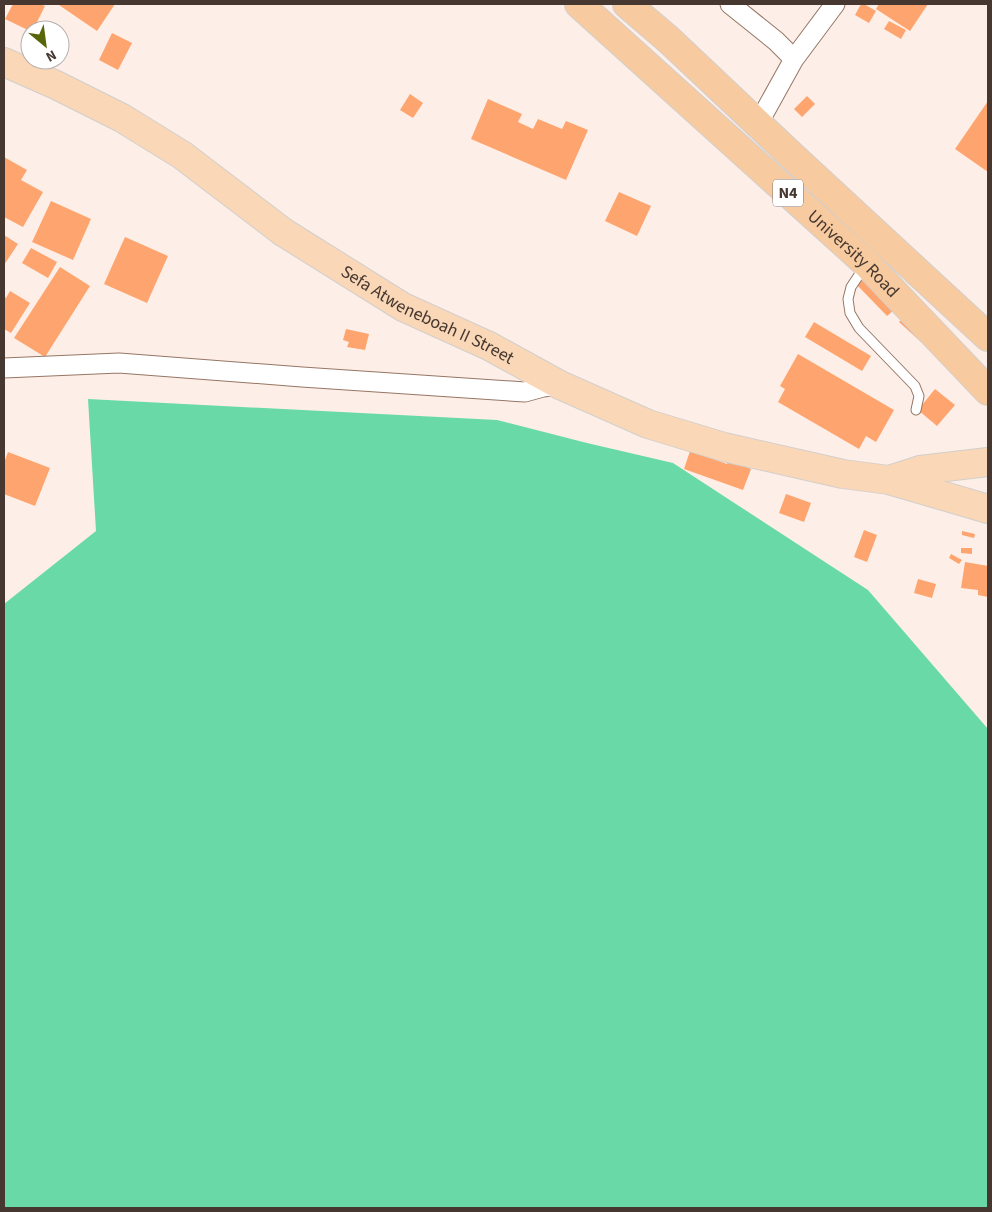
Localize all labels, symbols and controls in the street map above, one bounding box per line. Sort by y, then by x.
north arrow [20,20,70,70]
text: N [42,44,60,66]
road number: N4 [773,180,803,207]
street label: University Road [802,204,905,303]
street label: Sefa Atweneboah II Street [336,259,519,370]

